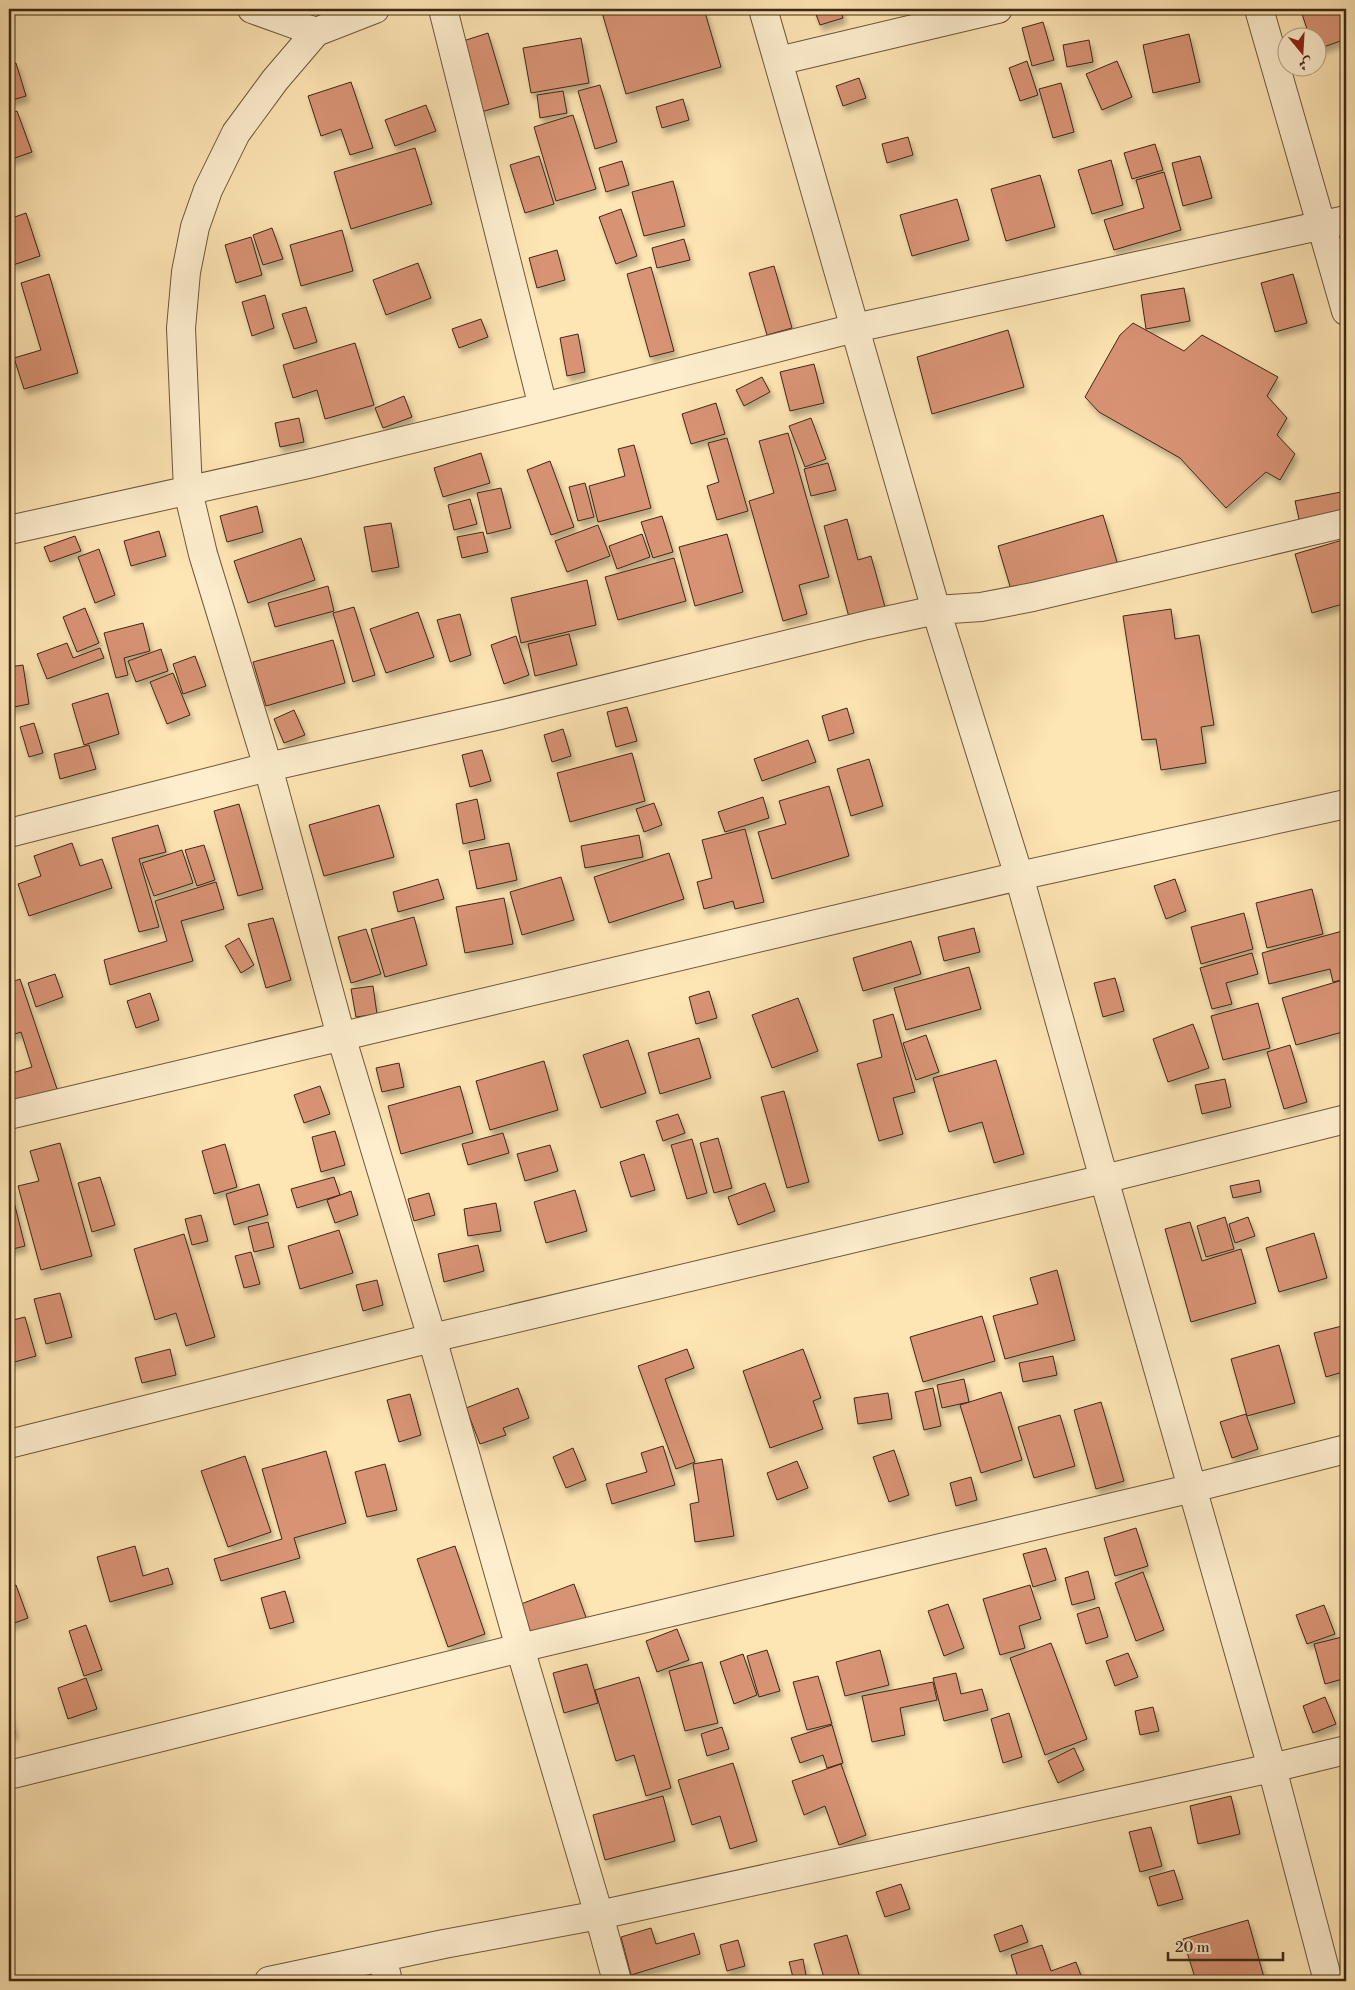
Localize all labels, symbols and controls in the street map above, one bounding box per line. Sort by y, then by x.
north arrow [1278,28,1328,78]
text: ش [1296,53,1315,74]
scale bar [1168,1930,1282,1962]
text: 20 m [1175,1938,1210,1957]

